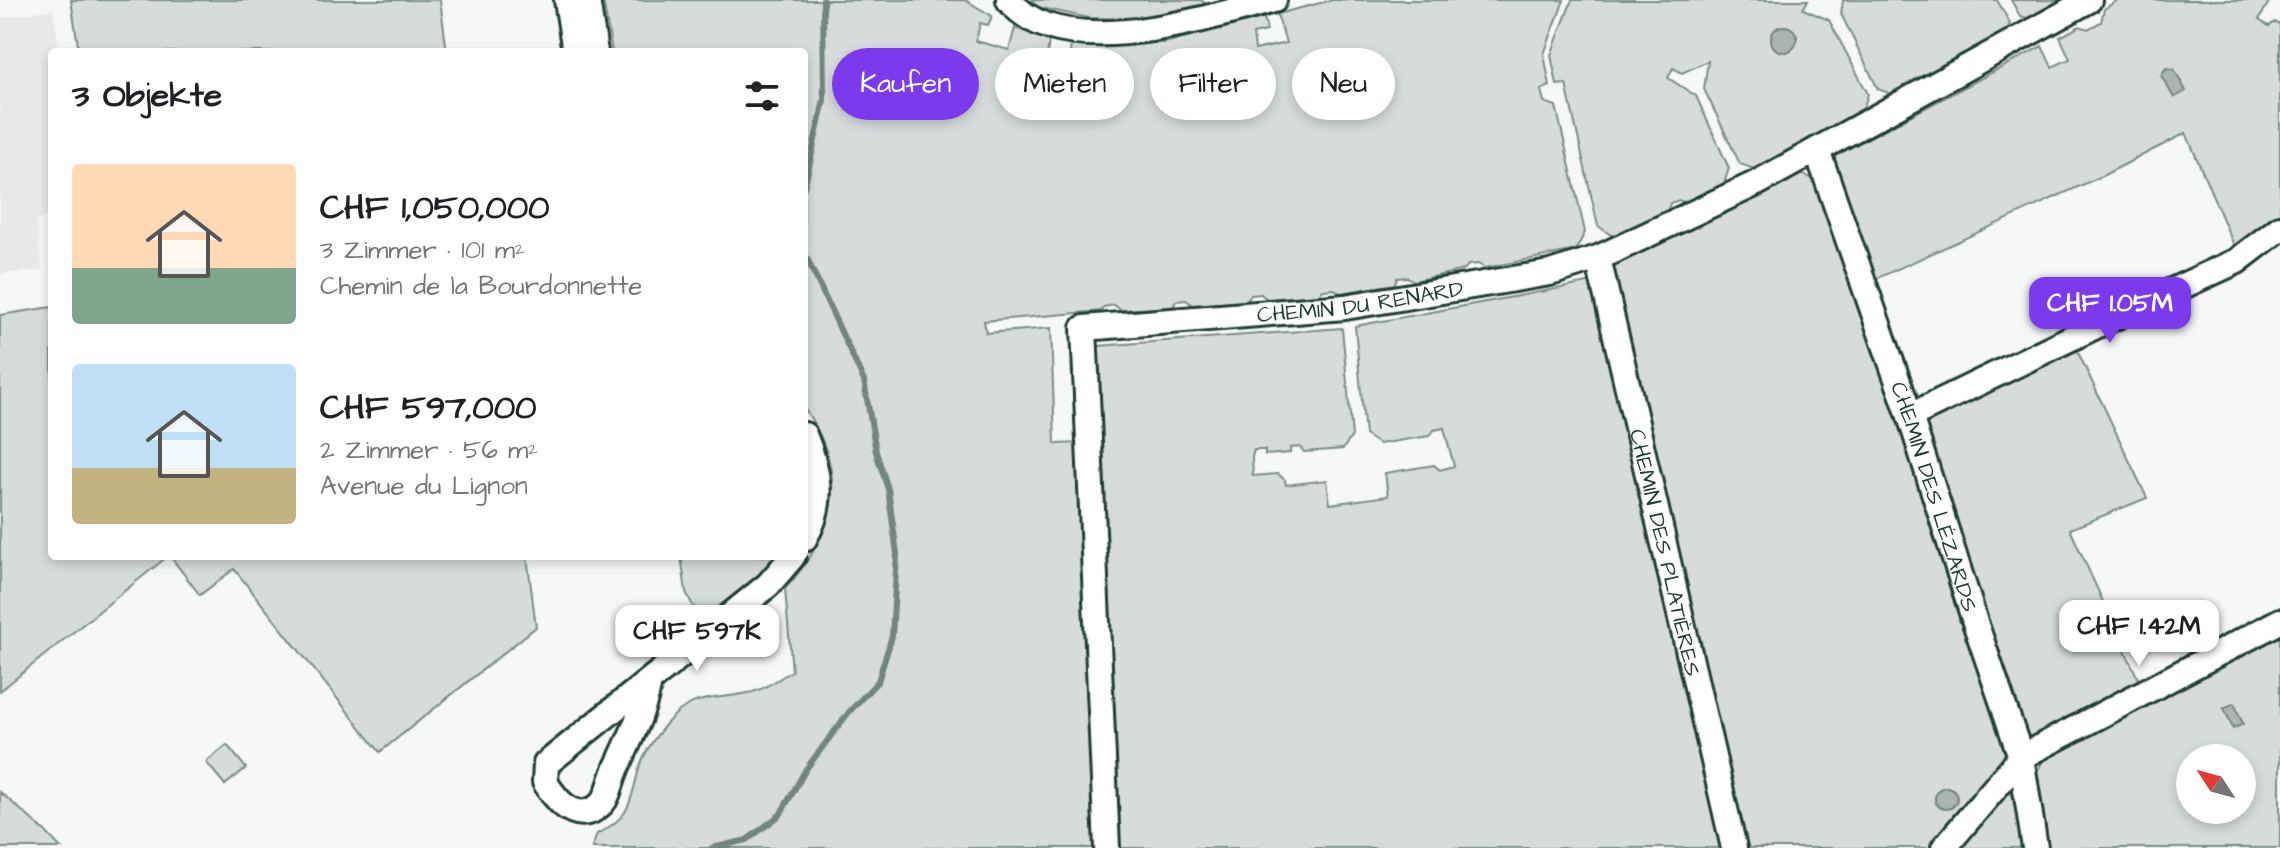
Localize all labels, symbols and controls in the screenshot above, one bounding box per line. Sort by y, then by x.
chip: Kaufen [832,48,979,120]
chip: Mieten [995,48,1134,120]
chip: Filter [1150,48,1276,120]
chip: Neu [1292,48,1395,120]
text: 3 Objekte [72,72,222,120]
icon: filters [740,74,784,118]
text: CHF 1,050,000 [320,184,550,232]
icon: home [136,196,232,292]
text: 3 Zimmer · 101 m² [320,232,525,268]
text: Chemin de la Bourdonnette [320,268,642,304]
street label: CHEMIN DU RENARD [1256,274,1466,331]
pin: CHF 1.05M [2018,277,2202,345]
text: CHF 1.05M [2047,285,2173,321]
street label: CHEMIN DES LÉZARDS [1882,378,1985,616]
text: CHF 597,000 [320,384,537,432]
icon: home [136,396,232,492]
street label: CHEMIN DES PLATIÈRES [1621,426,1708,679]
text: 2 Zimmer · 56 m² [320,432,538,468]
text: Avenue du Lignon [320,468,528,504]
pin: CHF 1.42M [2047,600,2231,668]
pin: CHF 597K [614,605,780,673]
text: CHF 1.42M [2077,608,2201,644]
text: CHF 597K [633,613,761,649]
north arrow [2176,744,2256,824]
map controls [2176,744,2256,824]

